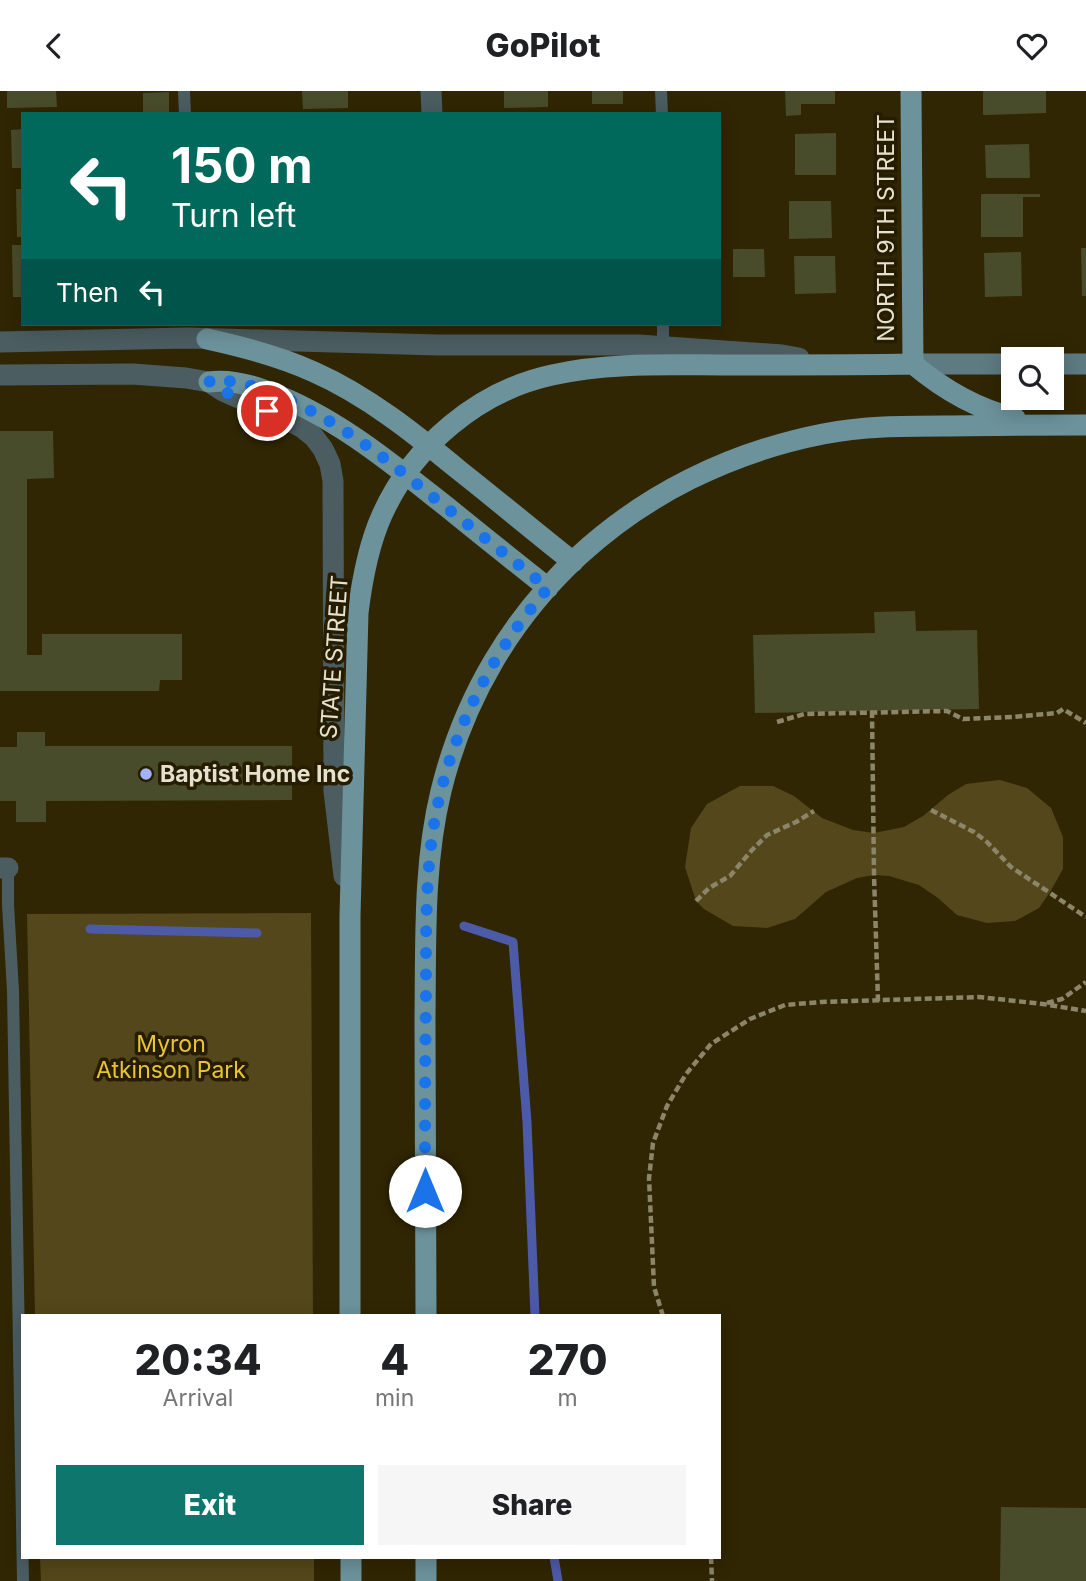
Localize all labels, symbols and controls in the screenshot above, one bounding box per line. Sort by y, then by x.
text: GoPilot [486,26,600,65]
icon: back [35,27,73,65]
icon: heart [1013,27,1051,65]
street label: NORTH 9TH STREET [872,114,900,342]
text: 150 m [171,136,313,195]
icon: left [56,140,147,231]
text: Turn left [171,196,296,235]
icon: left [133,273,171,311]
text: Then [56,277,119,308]
map controls [1001,347,1064,410]
button: search [1001,347,1064,410]
pin [237,381,297,441]
icon: arrive [248,392,286,430]
street label: STATE STREET [314,574,354,740]
place label: Baptist Home Inc [160,760,350,788]
marker: Baptist Home Inc [138,766,154,782]
park label: Myron Atkinson Park [96,1030,246,1084]
position arrow [388,1154,462,1228]
text: 20:34 [134,1334,262,1385]
text: 4 [380,1334,409,1385]
text: 270 [528,1334,608,1385]
text: Arrival [163,1384,233,1412]
text: min [375,1384,414,1412]
text: m [558,1384,578,1412]
button: Exit [56,1465,364,1545]
button: Share [378,1465,686,1545]

